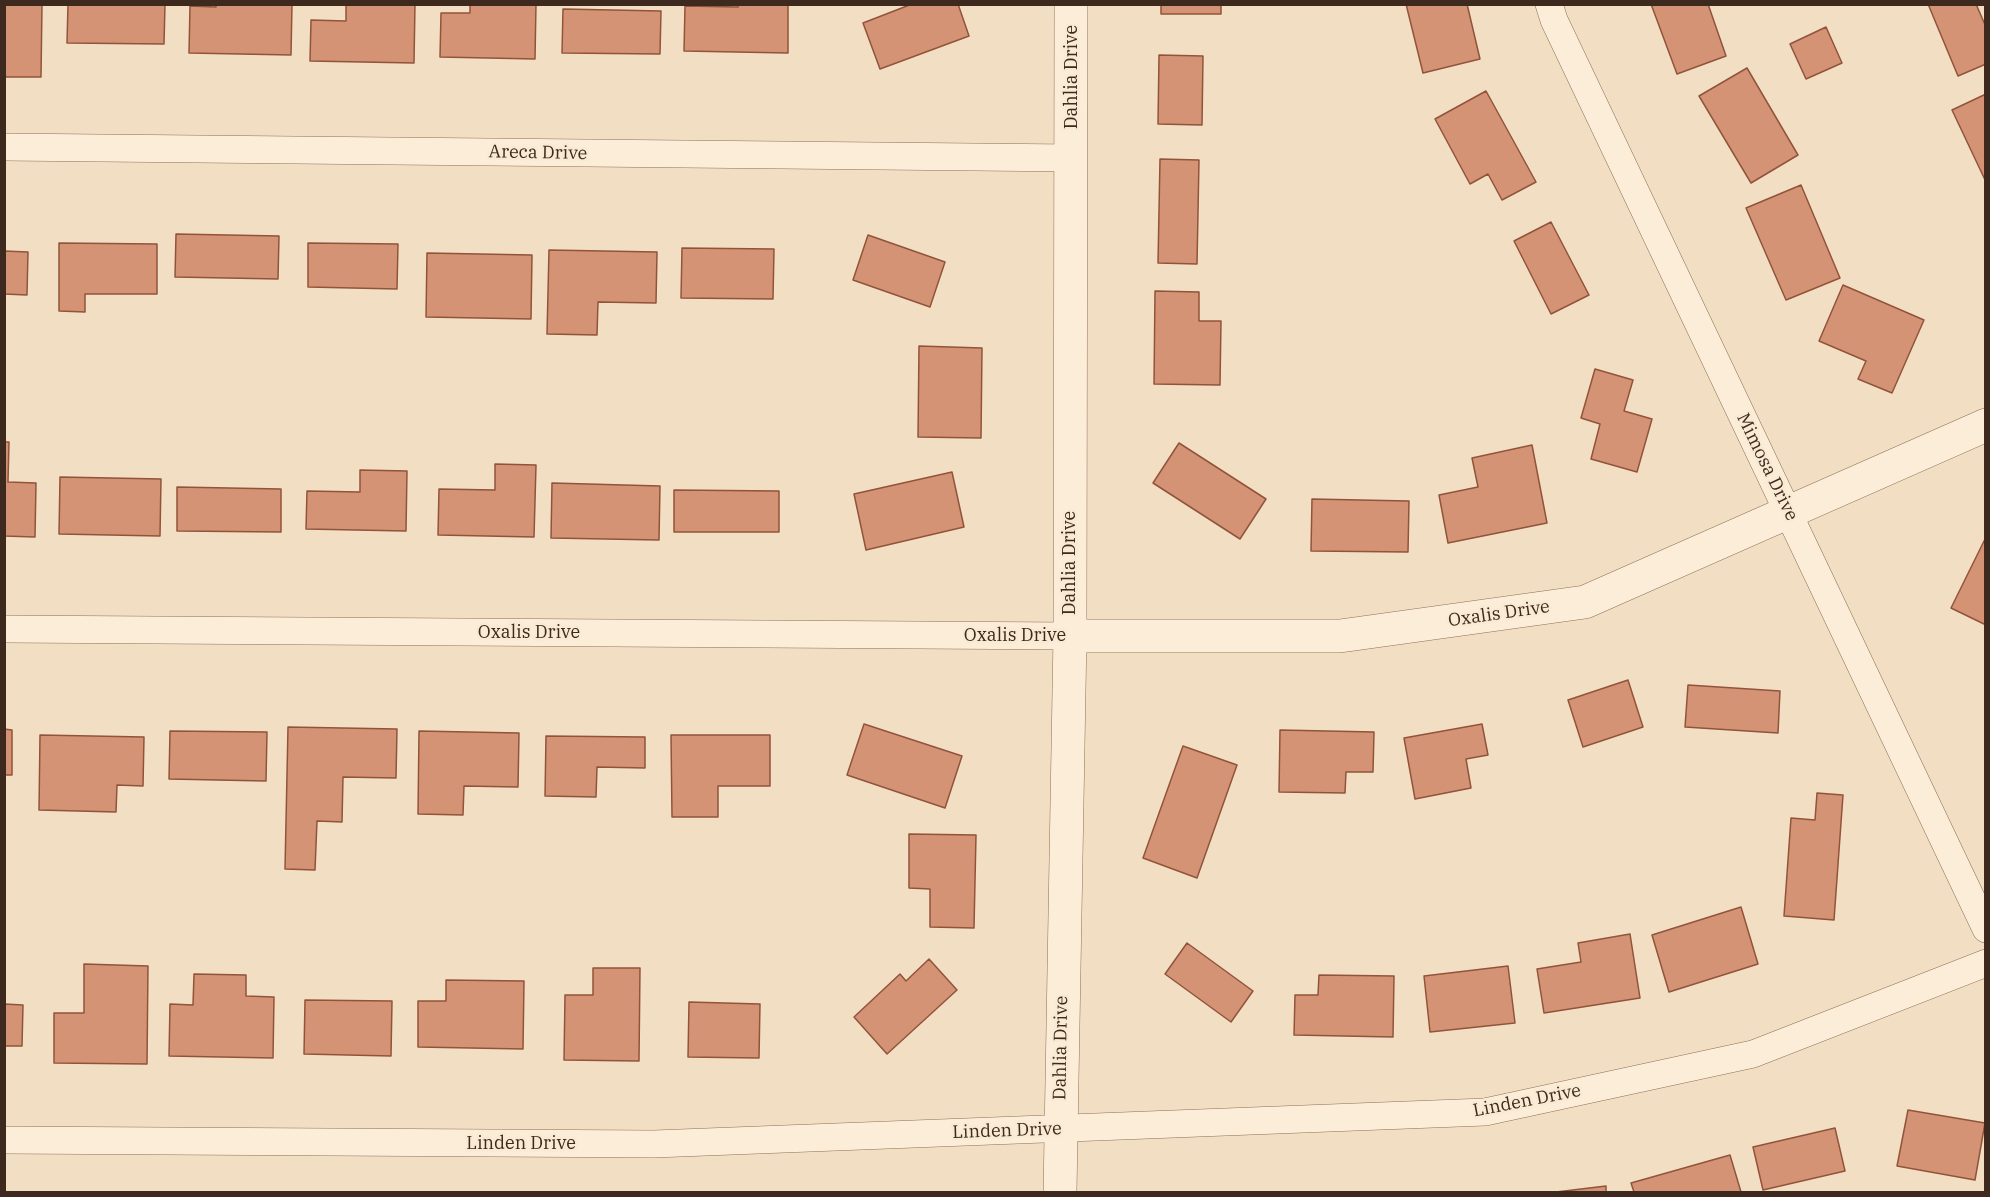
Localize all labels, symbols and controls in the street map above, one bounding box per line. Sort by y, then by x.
street label: Dahlia Drive [1061,25,1083,129]
street label: Areca Drive [488,141,588,165]
street label: Mimosa Drive [1732,410,1802,524]
street label: Dahlia Drive [1059,511,1081,615]
street label: Oxalis Drive [1447,596,1551,632]
street label: Oxalis Drive [478,622,580,644]
street label: Oxalis Drive [964,625,1066,647]
street label: Dahlia Drive [1049,996,1073,1100]
street label: Linden Drive [1471,1080,1583,1122]
street label: Linden Drive [952,1118,1062,1144]
street label: Linden Drive [466,1133,576,1155]

